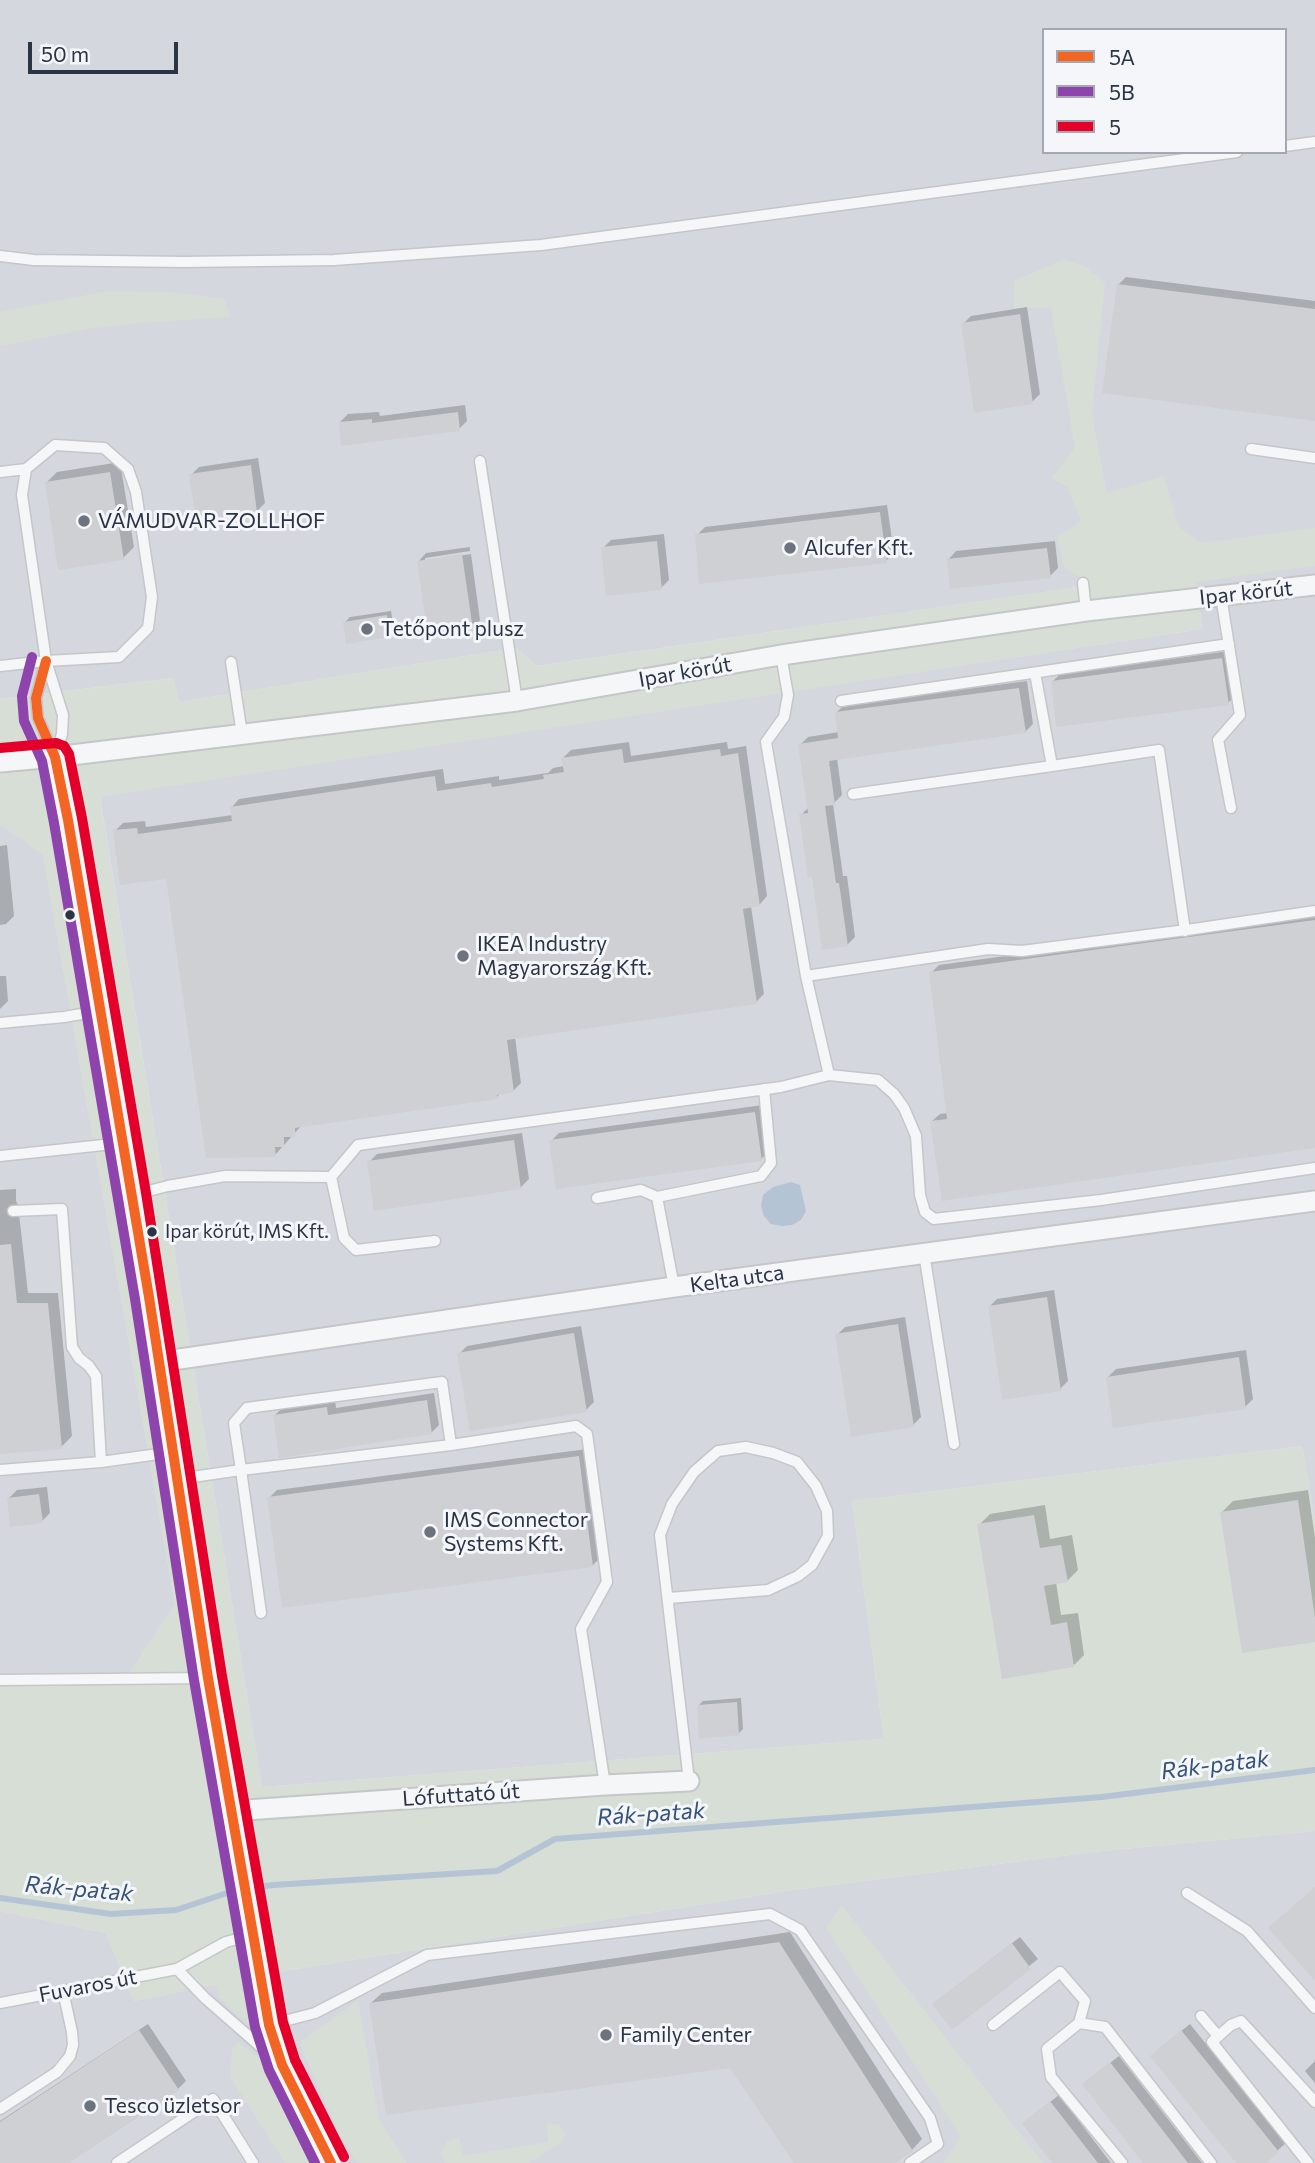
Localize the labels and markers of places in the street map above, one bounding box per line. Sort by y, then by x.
place label: VÁMUDVAR-ZOLLHOF [98,508,325,534]
marker: VÁMUDVAR-ZOLLHOF [76,513,92,529]
place label: Alcufer Kft. [804,535,913,561]
marker: Alcufer Kft. [782,540,798,556]
place label: Tetőpont plusz [381,616,524,642]
marker: Tetőpont plusz [359,621,375,637]
unlabelled marker [63,908,77,922]
place label: IKEA Industry Magyarország Kft. [477,931,652,981]
marker: IKEA Industry Magyarország Kft. [455,948,471,964]
place label: Ipar körút, IMS Kft. [165,1221,329,1243]
marker: Ipar körút, IMS Kft. [145,1225,159,1239]
place label: IMS Connector Systems Kft. [444,1507,588,1557]
marker: IMS Connector Systems Kft. [422,1524,438,1540]
place label: Family Center [620,2022,752,2048]
marker: Family Center [598,2027,614,2043]
place label: Tesco üzletsor [104,2093,241,2119]
marker: Tesco üzletsor [82,2098,98,2114]

